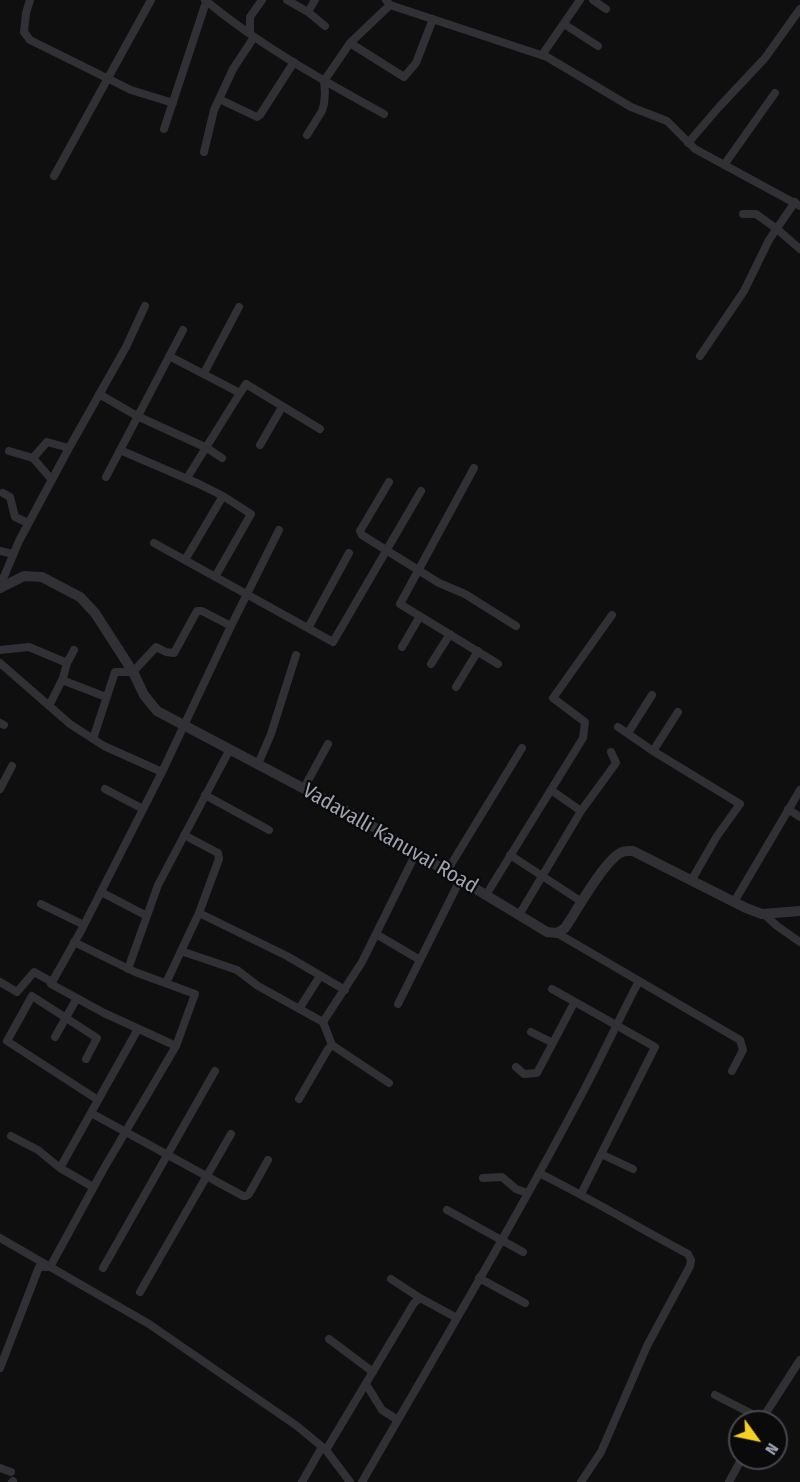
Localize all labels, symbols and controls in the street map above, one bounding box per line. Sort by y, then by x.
street label: Vadavalli Kanuvai Road [298,779,482,899]
north arrow [728,1410,788,1470]
text: N [761,1440,782,1458]

